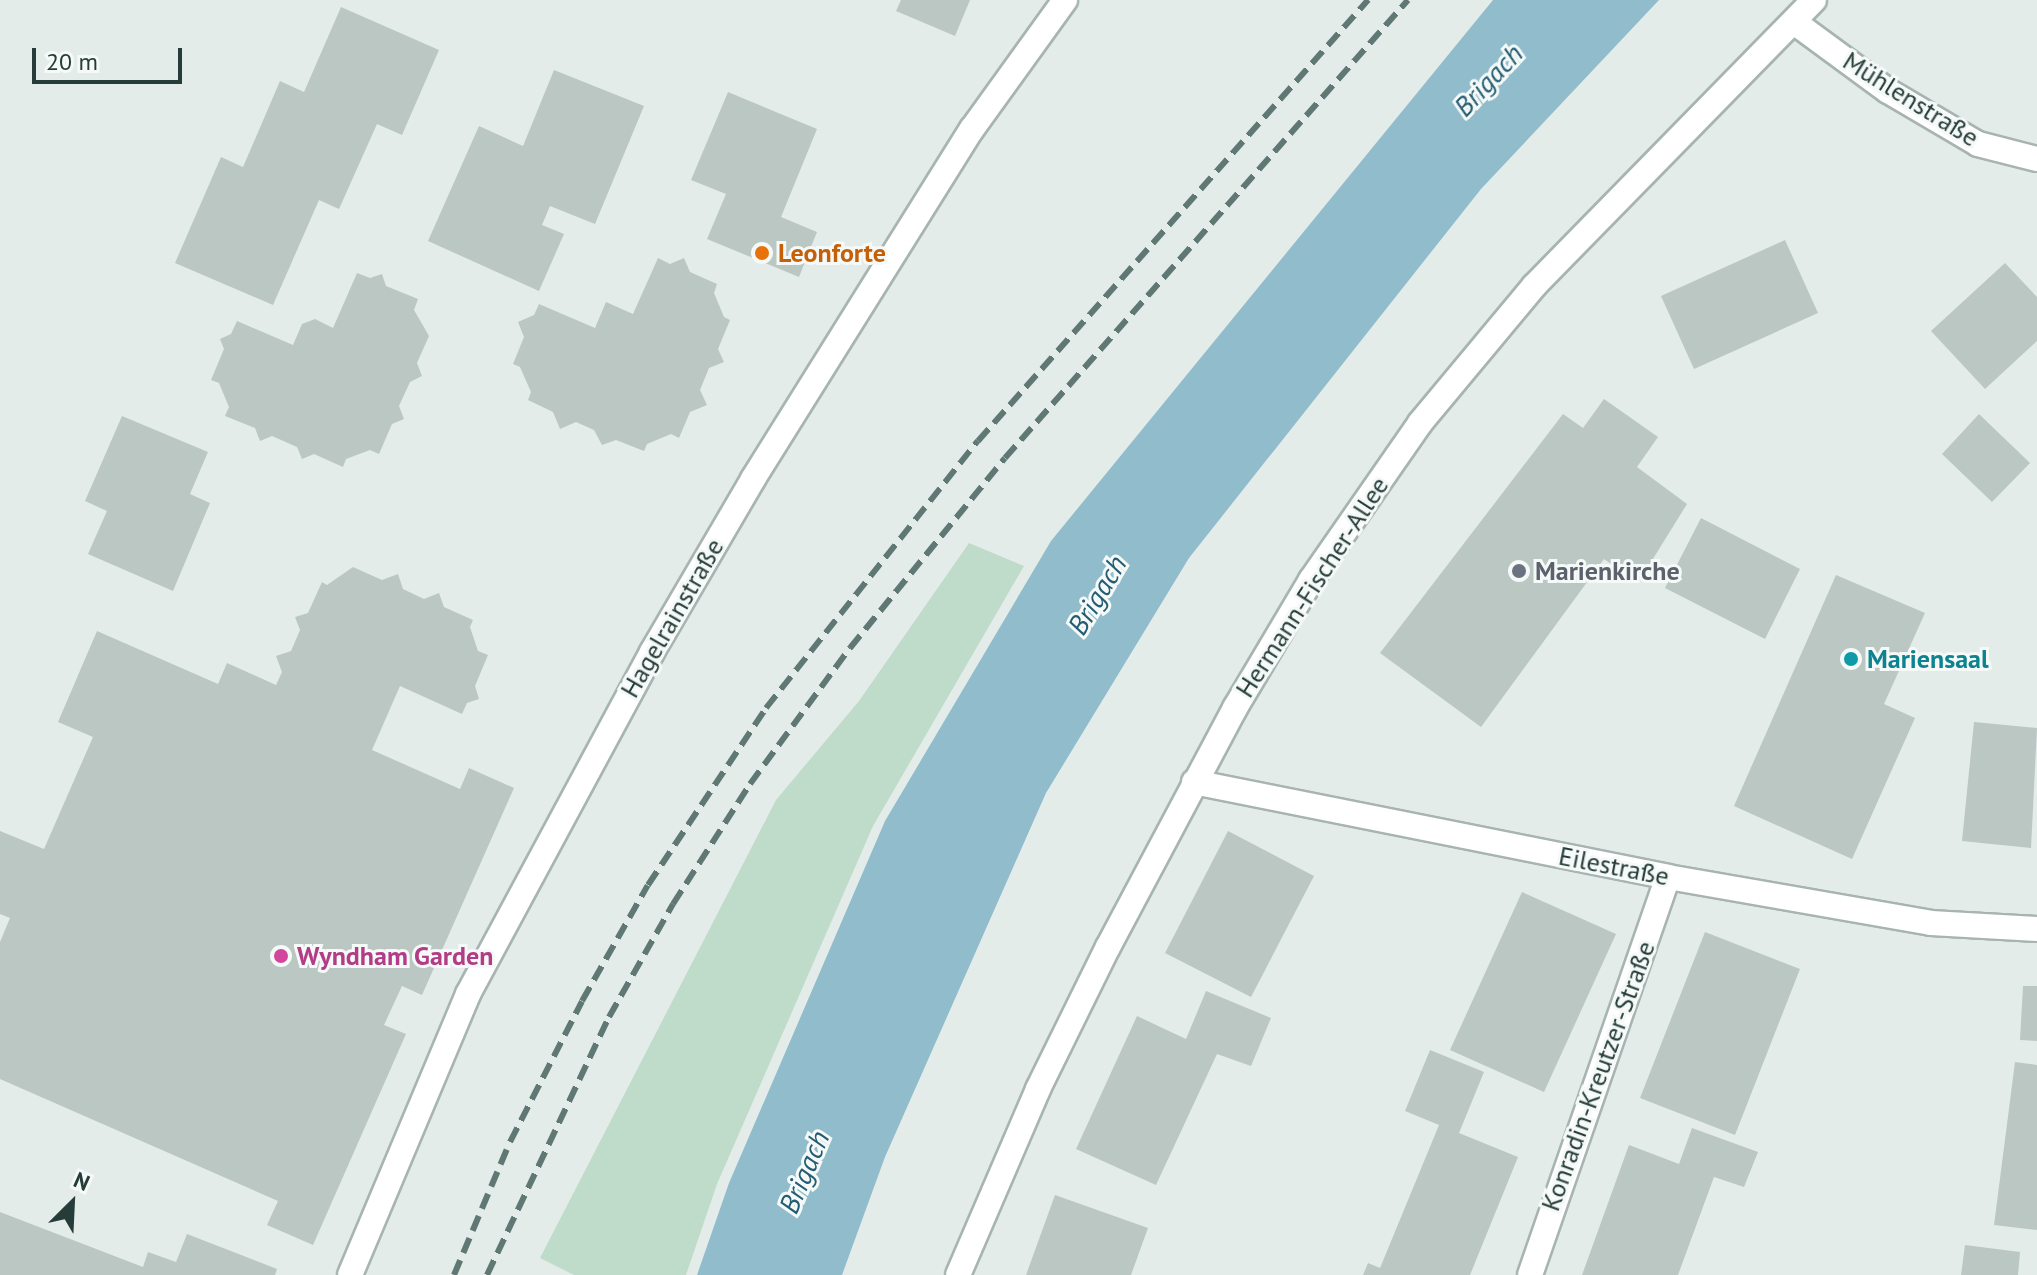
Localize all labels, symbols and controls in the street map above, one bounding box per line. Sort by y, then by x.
scale bar [36,32,186,82]
water label: Brigach [1446,37,1530,123]
street label: Mühlenstraße [1837,45,1985,153]
text: 20 m [46,46,98,77]
place label: Leonforte [778,237,886,269]
marker: Leonforte [753,244,771,262]
street label: Hermann-Fischer-Allee [1229,471,1395,703]
street label: Hagelrainstraße [614,533,730,703]
water label: Brigach [1060,549,1134,641]
place label: Marienkirche [1535,555,1680,587]
marker: Marienkirche [1510,562,1528,580]
place label: Mariensaal [1867,643,1989,675]
marker: Mariensaal [1842,650,1860,668]
street label: Eilestraße [1556,840,1672,892]
street label: Konradin-Kreutzer-Straße [1535,937,1661,1215]
place label: Wyndham Garden [297,940,494,972]
marker: Wyndham Garden [272,947,290,965]
water label: Brigach [772,1126,836,1218]
north arrow [32,1163,112,1243]
text: N [69,1165,94,1197]

